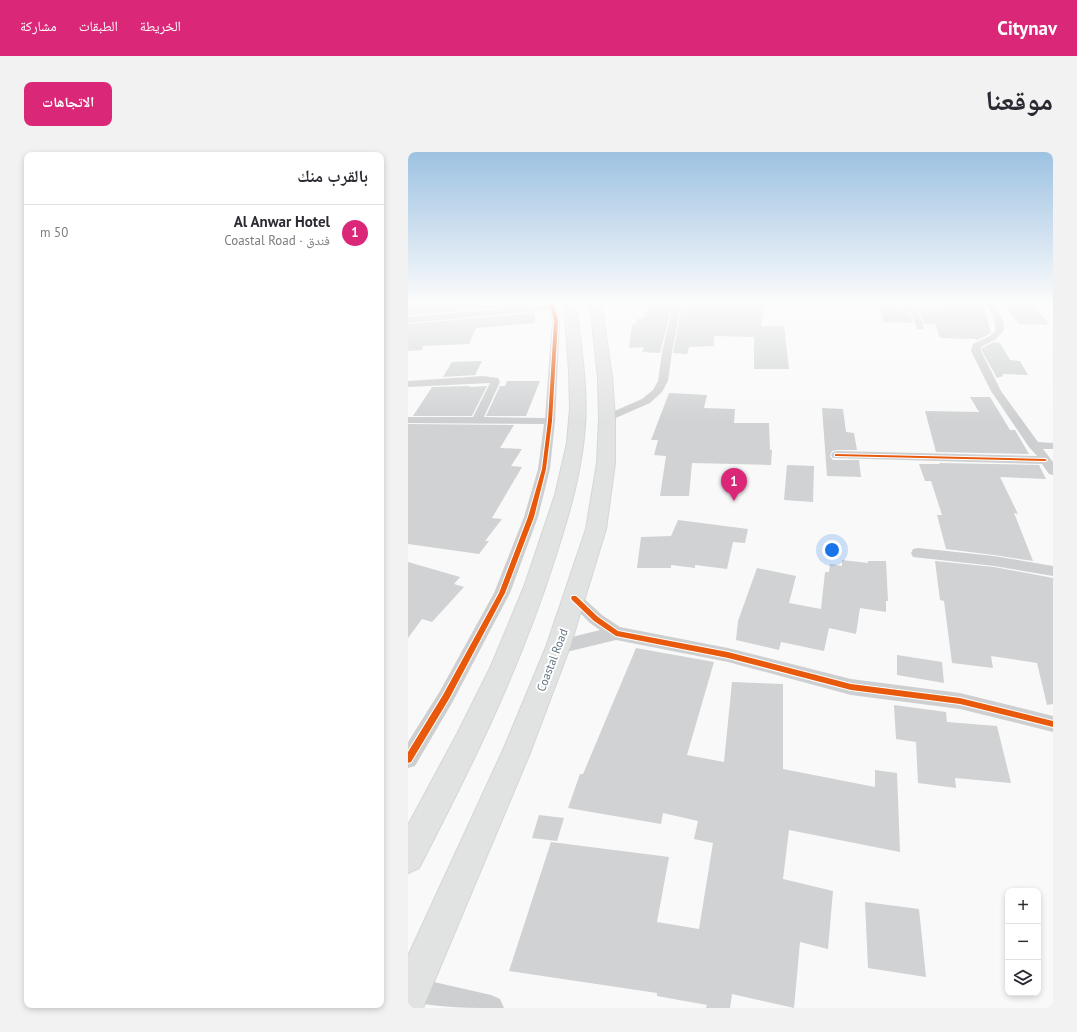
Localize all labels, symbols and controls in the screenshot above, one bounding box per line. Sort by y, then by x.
text: Citynav [997,16,1057,40]
text: مشاركة [20,17,57,35]
text: الطبقات [79,17,118,35]
text: الخريطة [140,17,181,35]
text: موقعنا [985,81,1053,118]
button: الاتجاهات [24,82,112,126]
text: بالقرب منك [297,165,368,187]
text: Al Anwar Hotel [234,212,330,231]
text: 50 m [40,224,68,241]
text: 1 [351,224,359,241]
text: فندق · Coastal Road [224,232,330,249]
pin: 1 [721,468,747,501]
your location [822,540,842,560]
street label: Coastal Road [533,626,571,694]
map controls [1005,888,1041,996]
button: + [1005,888,1041,924]
button: − [1005,924,1041,960]
button: layers [1005,960,1041,996]

